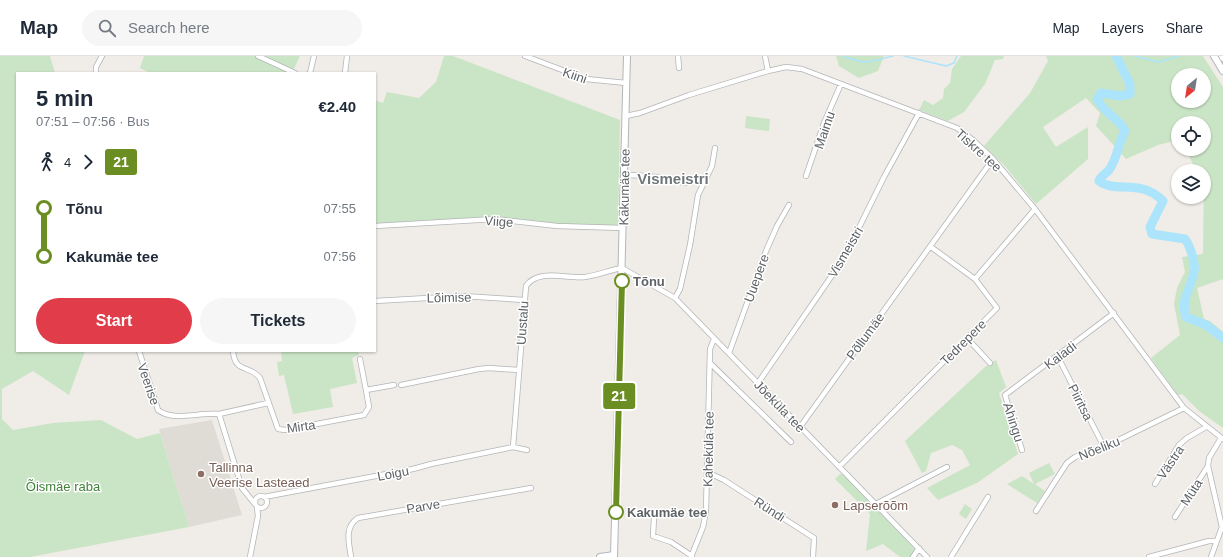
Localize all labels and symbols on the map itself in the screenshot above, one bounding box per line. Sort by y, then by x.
street label: Kiini [561,64,589,87]
north arrow [1171,68,1211,108]
street label: Maimu [811,109,838,151]
street label: Tiskre tee [953,126,1005,175]
street label: Kakumäe tee [616,149,633,225]
district label: Vismeistri [637,170,709,187]
street label: Viige [484,213,514,230]
street label: Vismeistri [825,224,866,280]
street label: Uuepere [741,252,772,304]
marker: Tõnu [614,273,630,289]
place label: Tõnu [633,274,665,289]
street label: Lõimise [426,290,472,305]
street label: Uustalu [513,301,532,346]
street label: Põllumäe [843,310,887,363]
street label: Tedrepere [937,316,989,368]
street label: Kaladi [1041,338,1079,372]
street label: Veerise [134,361,163,407]
street label: Jõeküla tee [751,377,808,435]
street label: Piiritsa [1065,381,1096,424]
line badge: 21 [601,383,637,409]
street label: Ahingu [1000,401,1027,444]
street label: Kaheküla tee [700,411,717,487]
street label: Mirta [286,417,317,436]
street label: Nõeliku [1076,433,1122,464]
street label: Västra [1154,442,1188,482]
place label: Tallinna Veerise Lasteaed [209,460,309,490]
street label: Loigu [376,463,410,484]
marker: Tallinna Veerise Lasteaed [196,469,206,479]
street label: Müta [1177,475,1206,508]
park label: Õismäe raba [26,479,101,494]
street label: Ründi [751,494,788,525]
street label: Parve [405,496,441,517]
place label: Lapserõõm [843,498,908,513]
marker: Lapserõõm [830,500,840,510]
marker: Kakumäe tee [608,504,624,520]
place label: Kakumäe tee [627,505,707,520]

